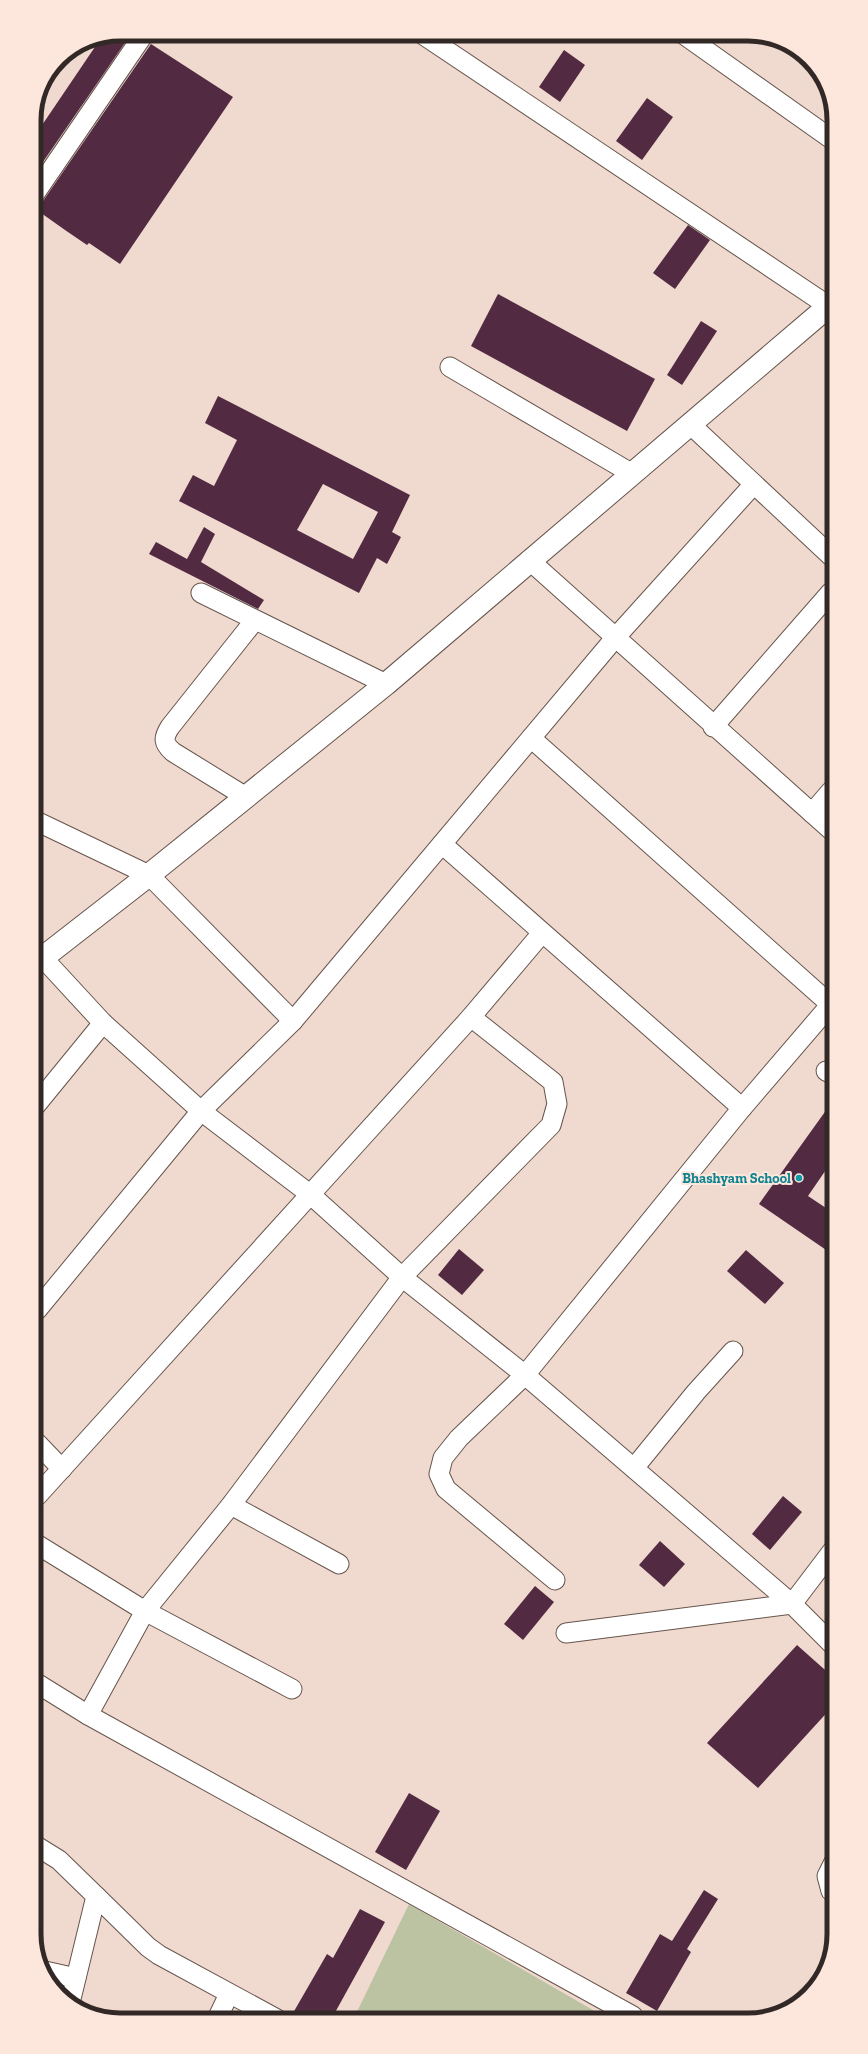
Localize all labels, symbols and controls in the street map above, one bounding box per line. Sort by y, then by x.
place label: Bhashyam School [682,1170,791,1187]
marker: Bhashyam School [794,1173,804,1183]

